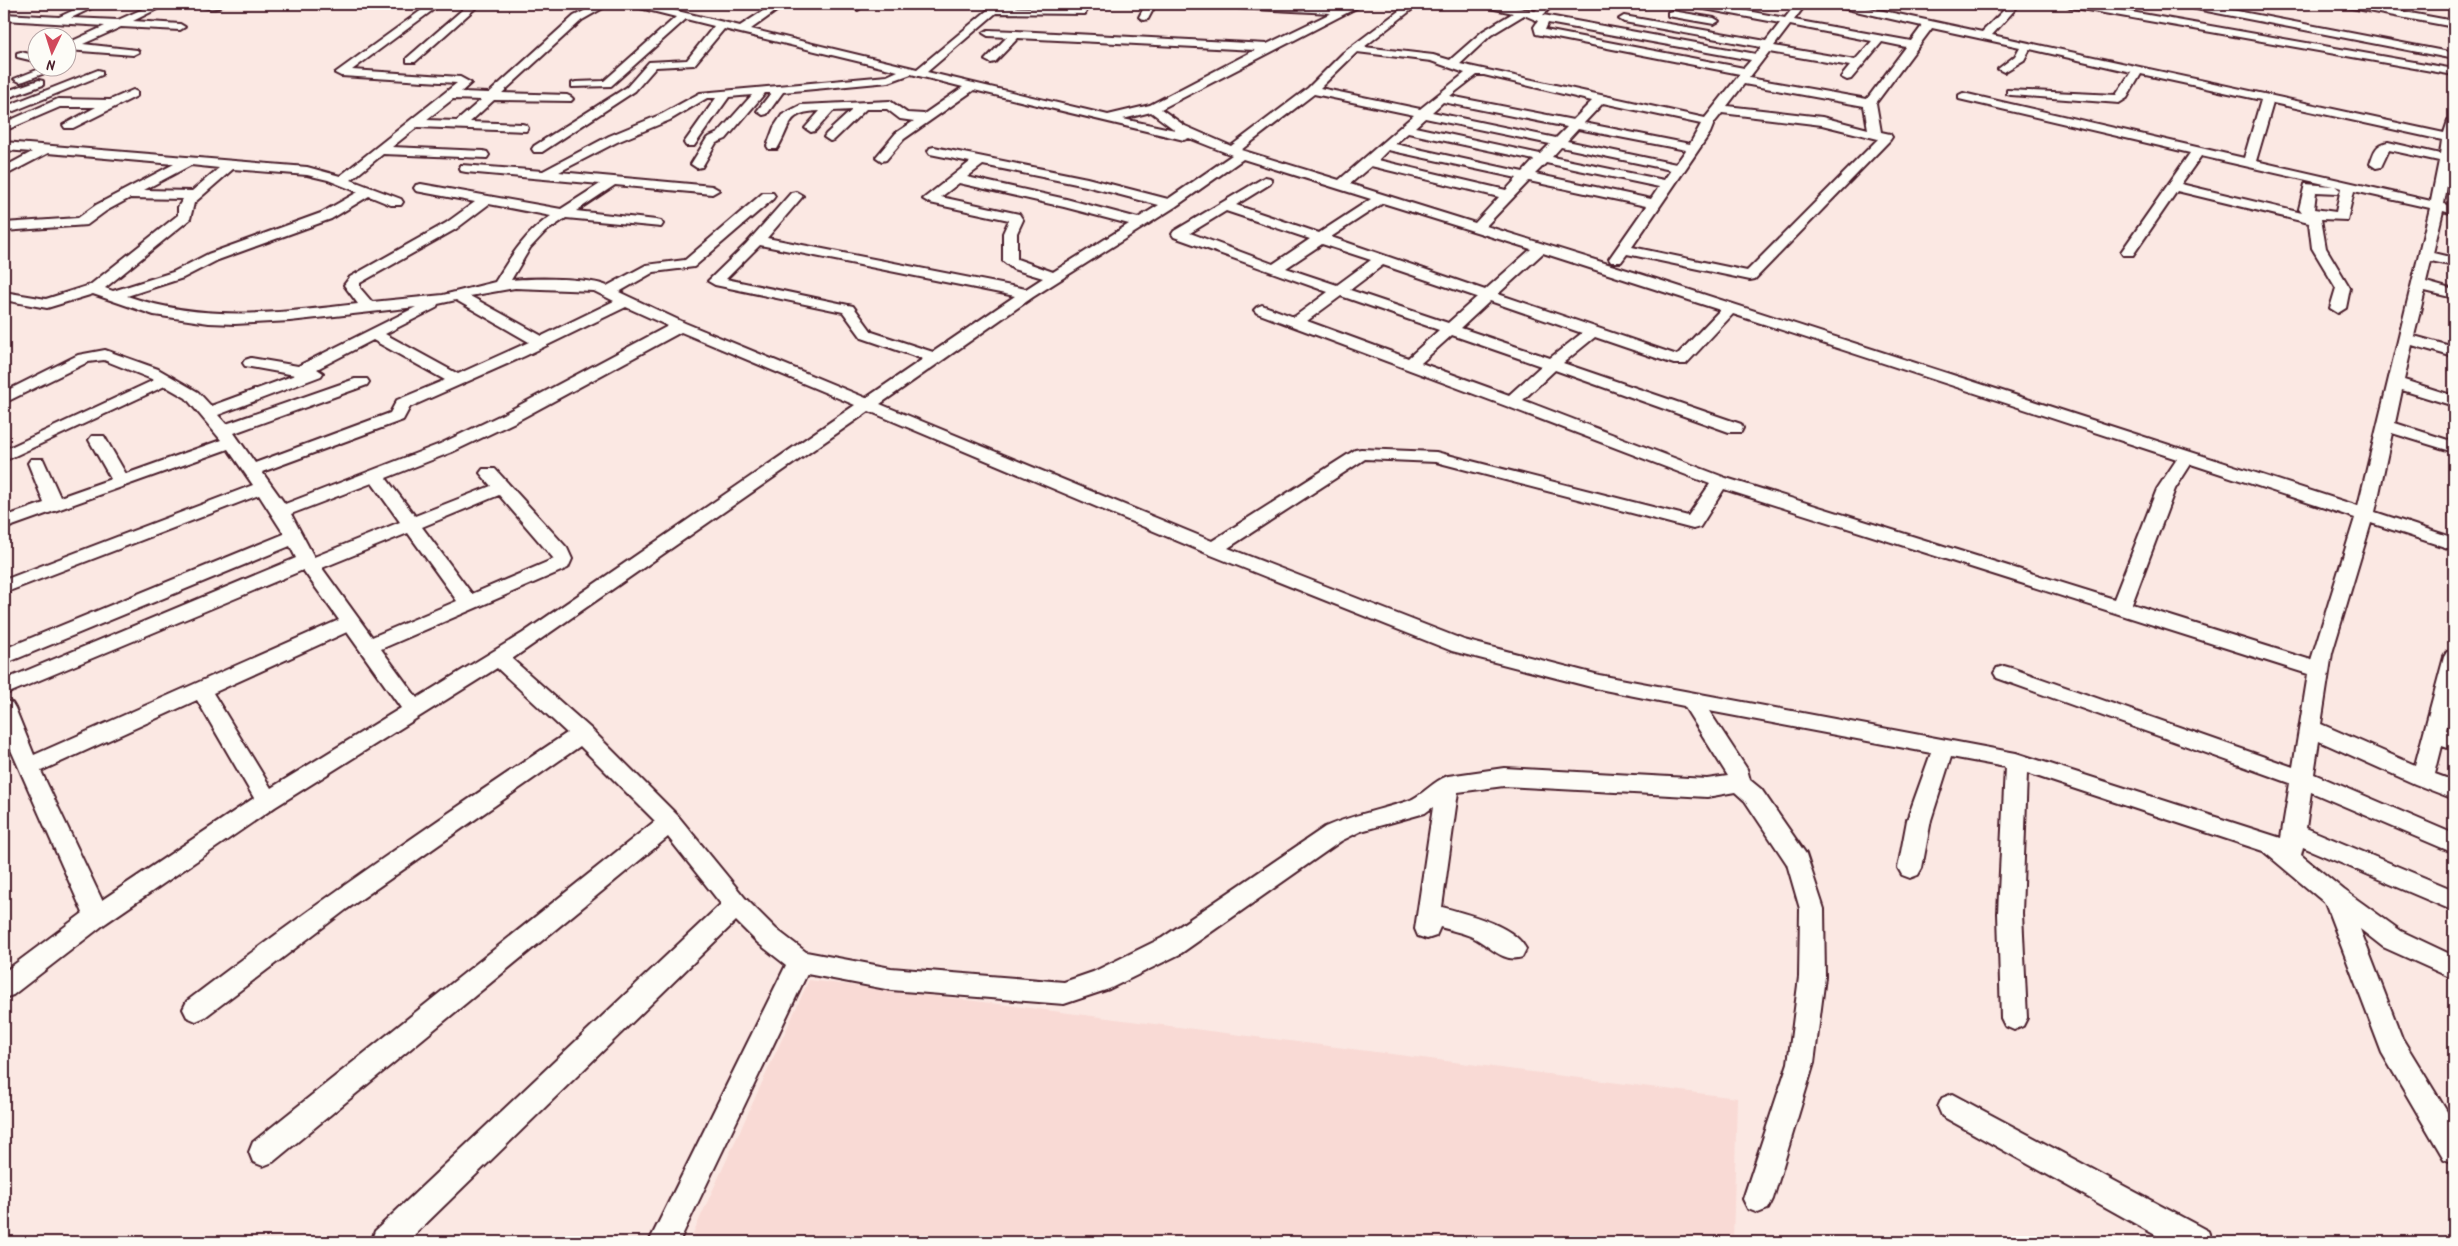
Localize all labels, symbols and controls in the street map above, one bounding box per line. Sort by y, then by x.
north arrow [28,28,78,78]
text: N [46,53,56,75]

